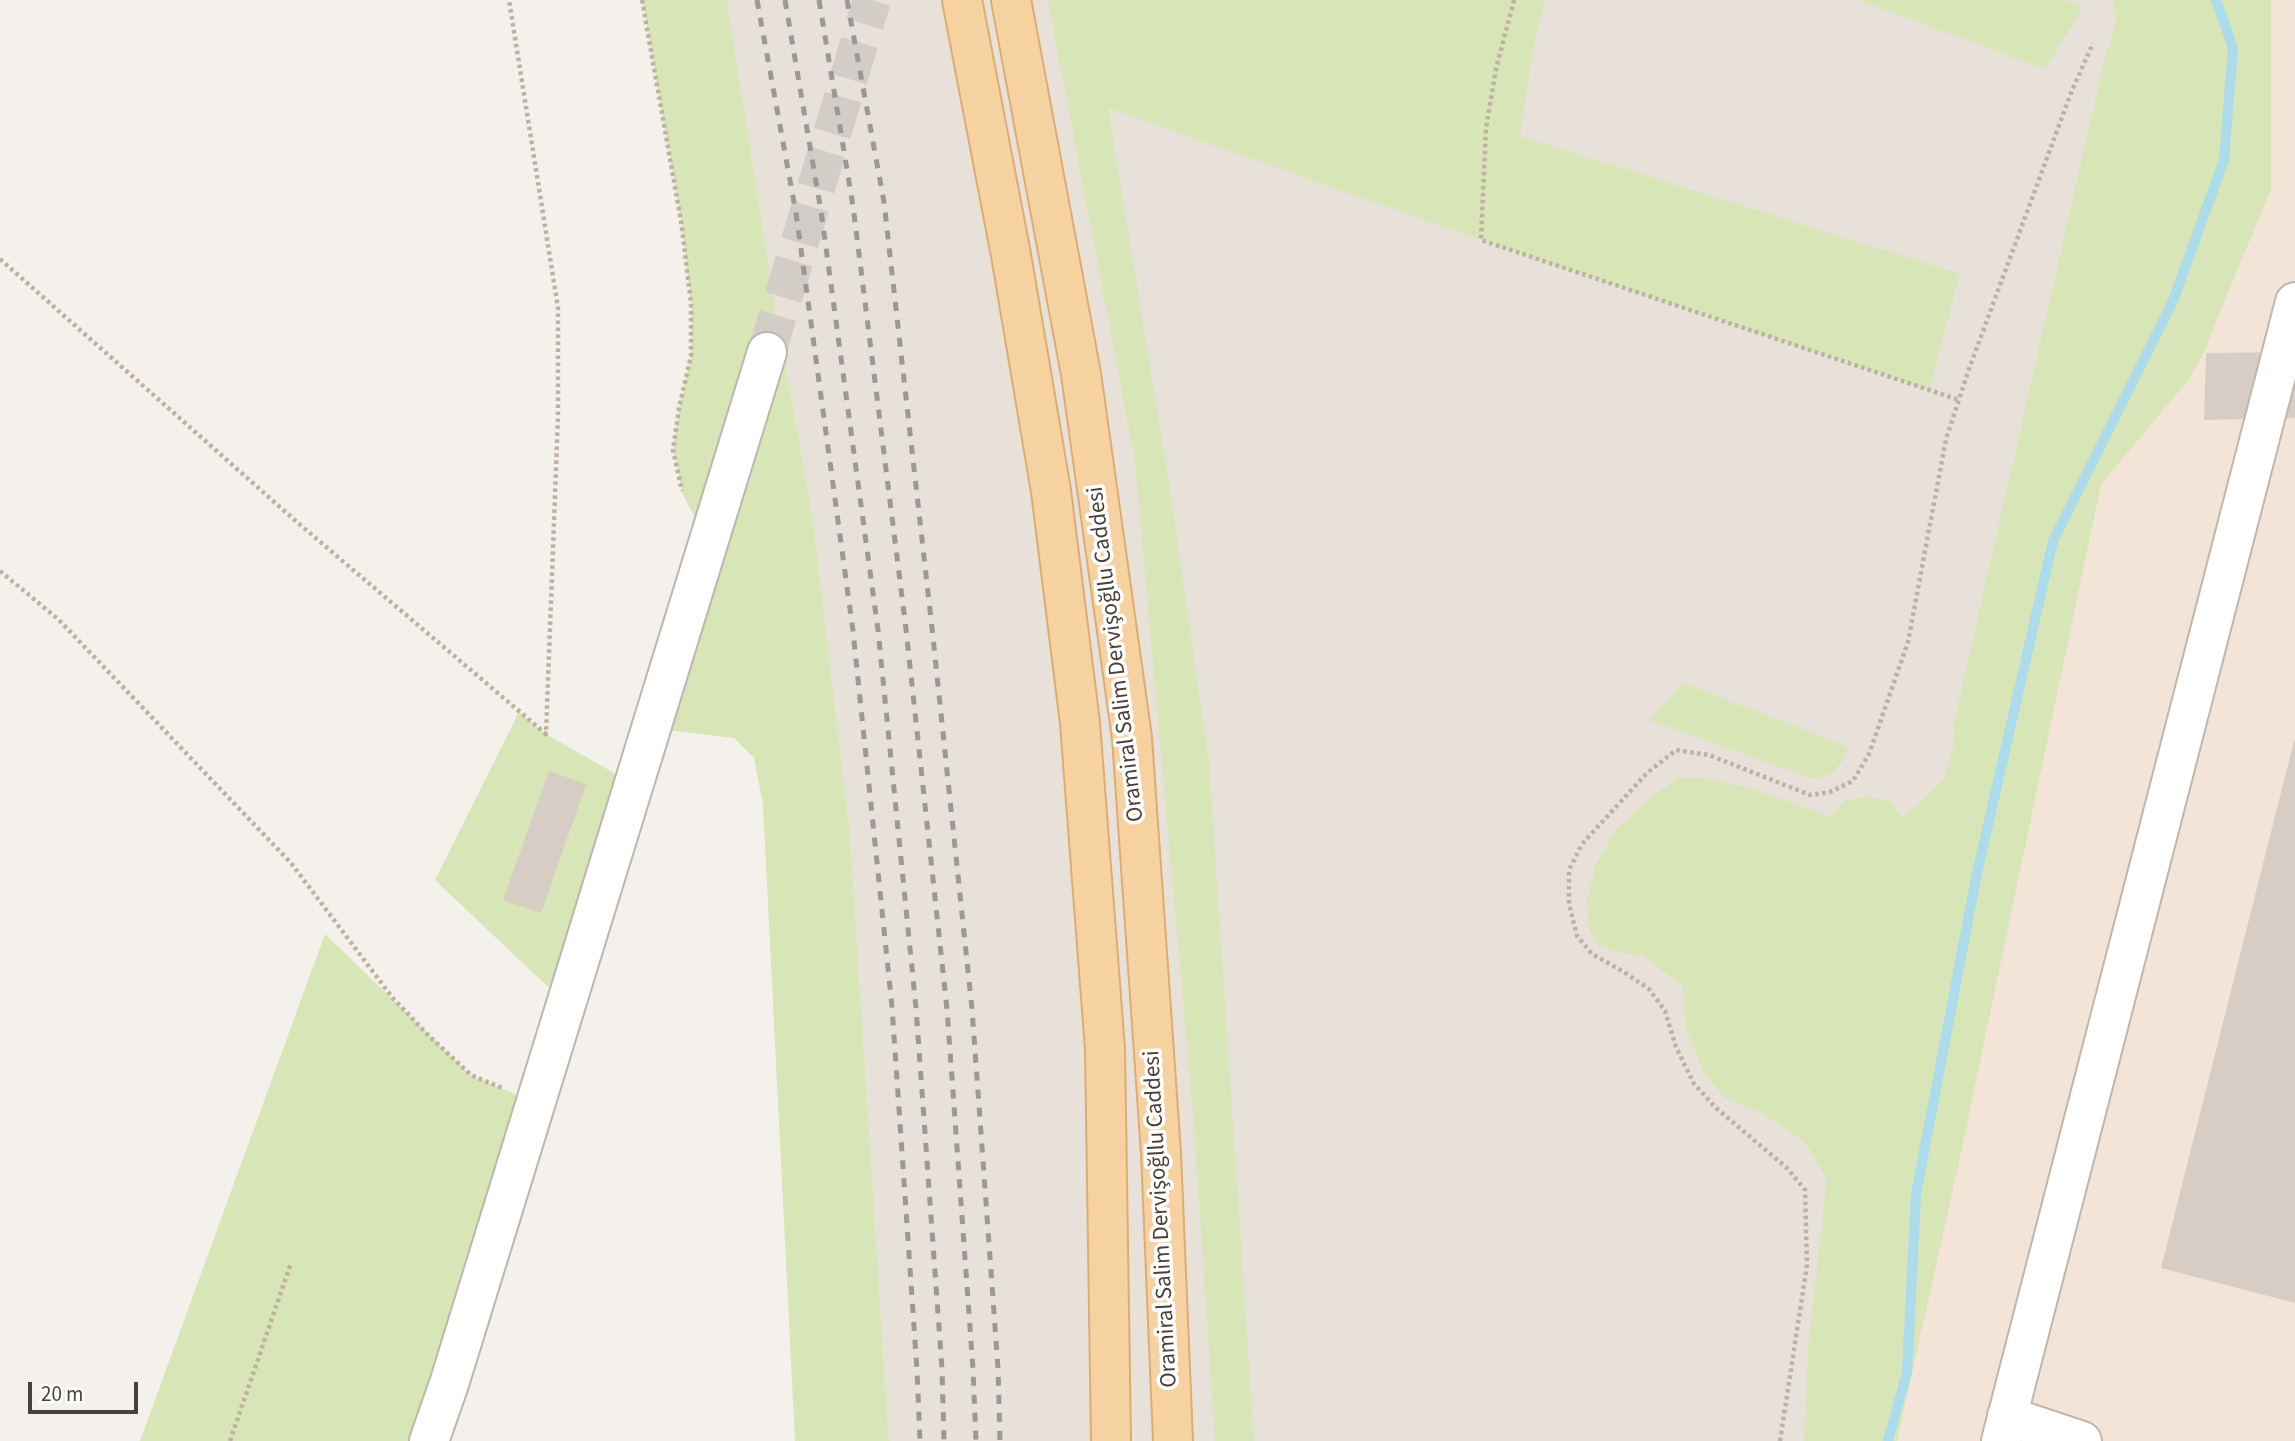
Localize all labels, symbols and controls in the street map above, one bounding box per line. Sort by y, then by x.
street label: Oramiral Salim Dervişoğllu Caddesi [1083,485,1151,823]
street label: Oramiral Salim Dervişoğllu Caddesi [1139,1050,1185,1388]
scale bar [32,1368,142,1412]
text: 20 m [41,1379,83,1409]

